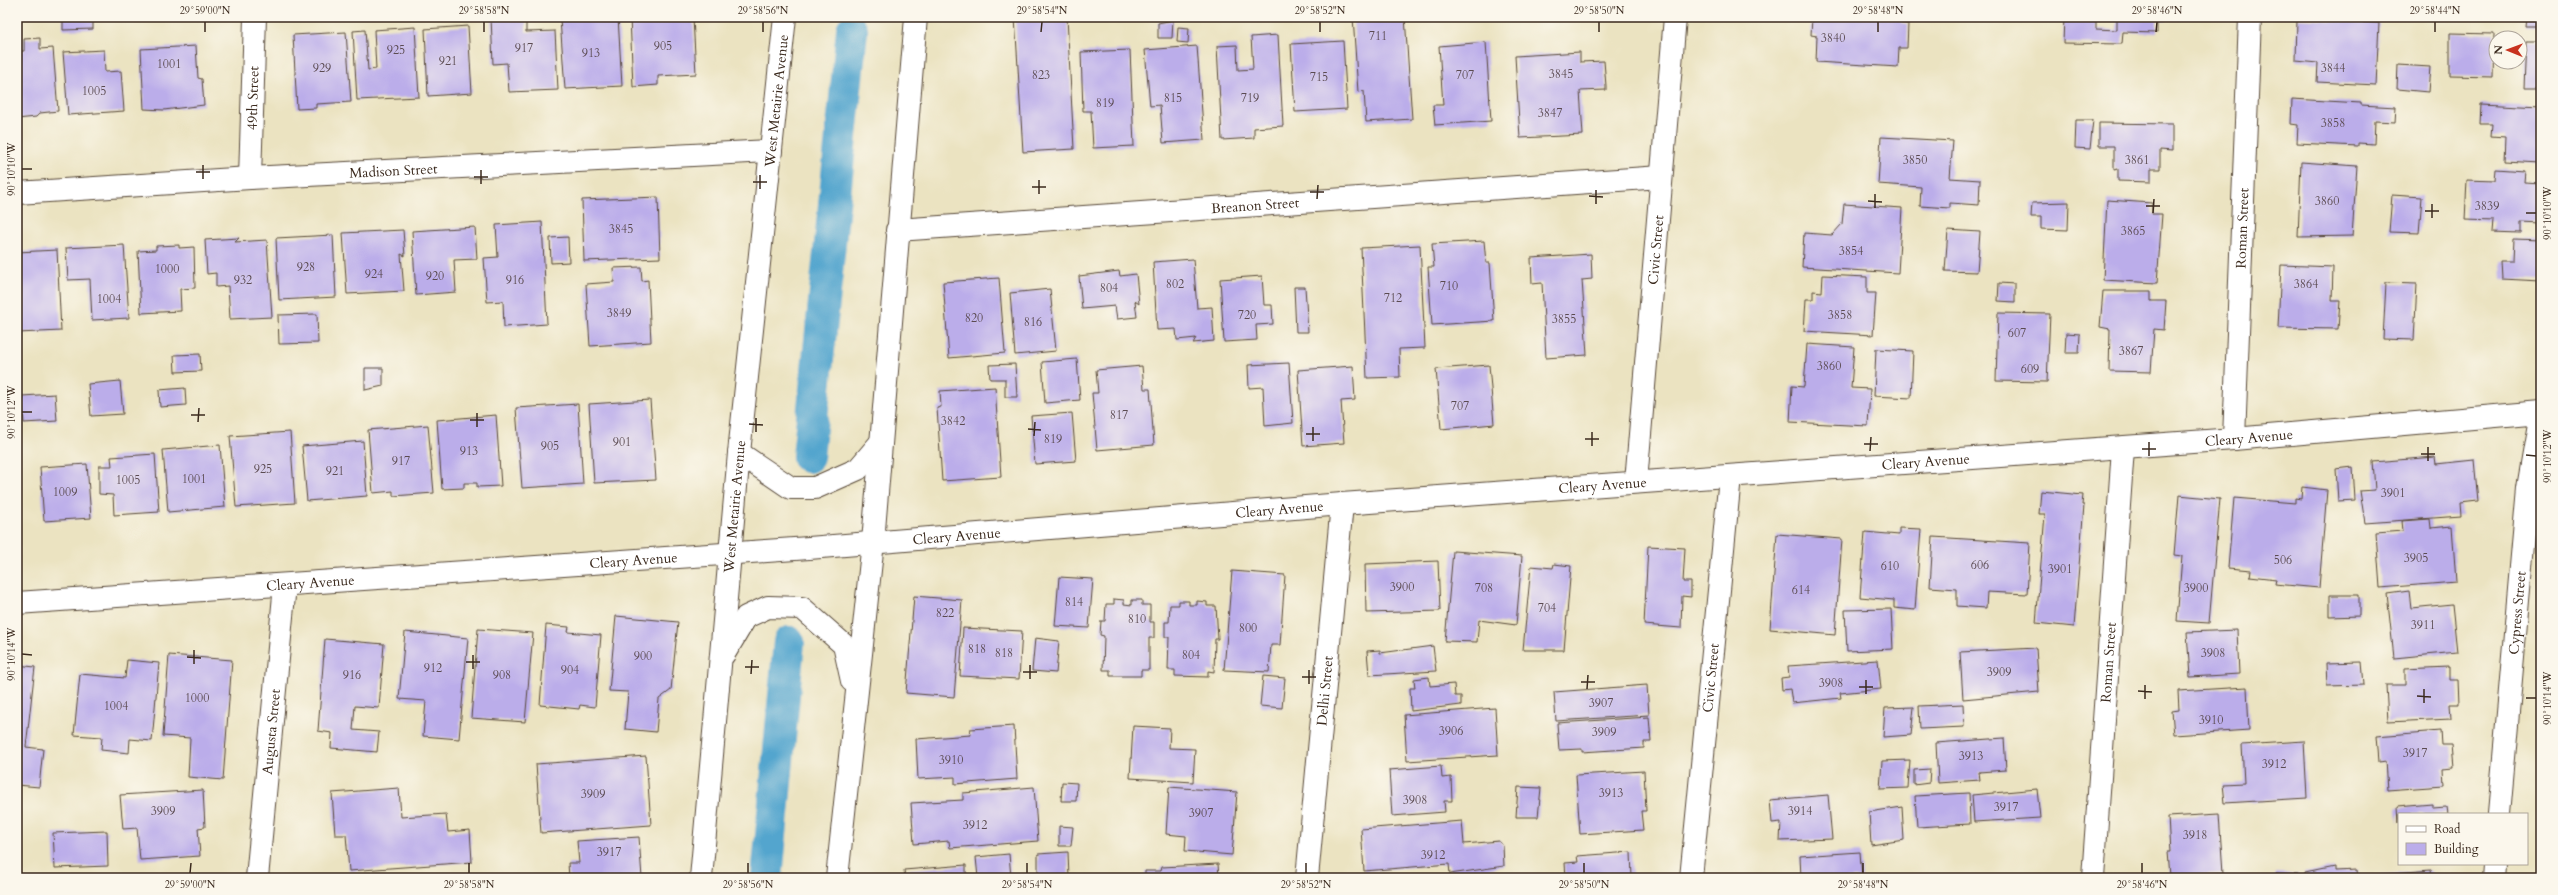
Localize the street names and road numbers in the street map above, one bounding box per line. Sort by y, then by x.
street label: West Metairie Avenue [760,33,793,169]
street label: 49th Street [242,65,263,130]
street label: Madison Street [349,159,438,182]
street label: Roman Street [2231,187,2253,269]
street label: Breanon Street [1211,193,1300,218]
street label: Civic Street [1643,214,1668,285]
street label: Cleary Avenue [2204,424,2294,451]
street label: West Metairie Avenue [719,439,750,575]
street label: Cleary Avenue [1881,449,1971,474]
street label: Cleary Avenue [1558,472,1647,498]
street label: Cleary Avenue [1235,496,1324,522]
street label: Cleary Avenue [912,523,1001,549]
street label: Cleary Avenue [589,548,678,573]
street label: Cleary Avenue [266,570,355,595]
street label: Cypress Street [2504,570,2530,655]
street label: Roman Street [2096,621,2120,703]
street label: Civic Street [1698,642,1723,713]
street label: Delhi Street [1312,654,1337,727]
street label: Augusta Street [257,687,285,775]

